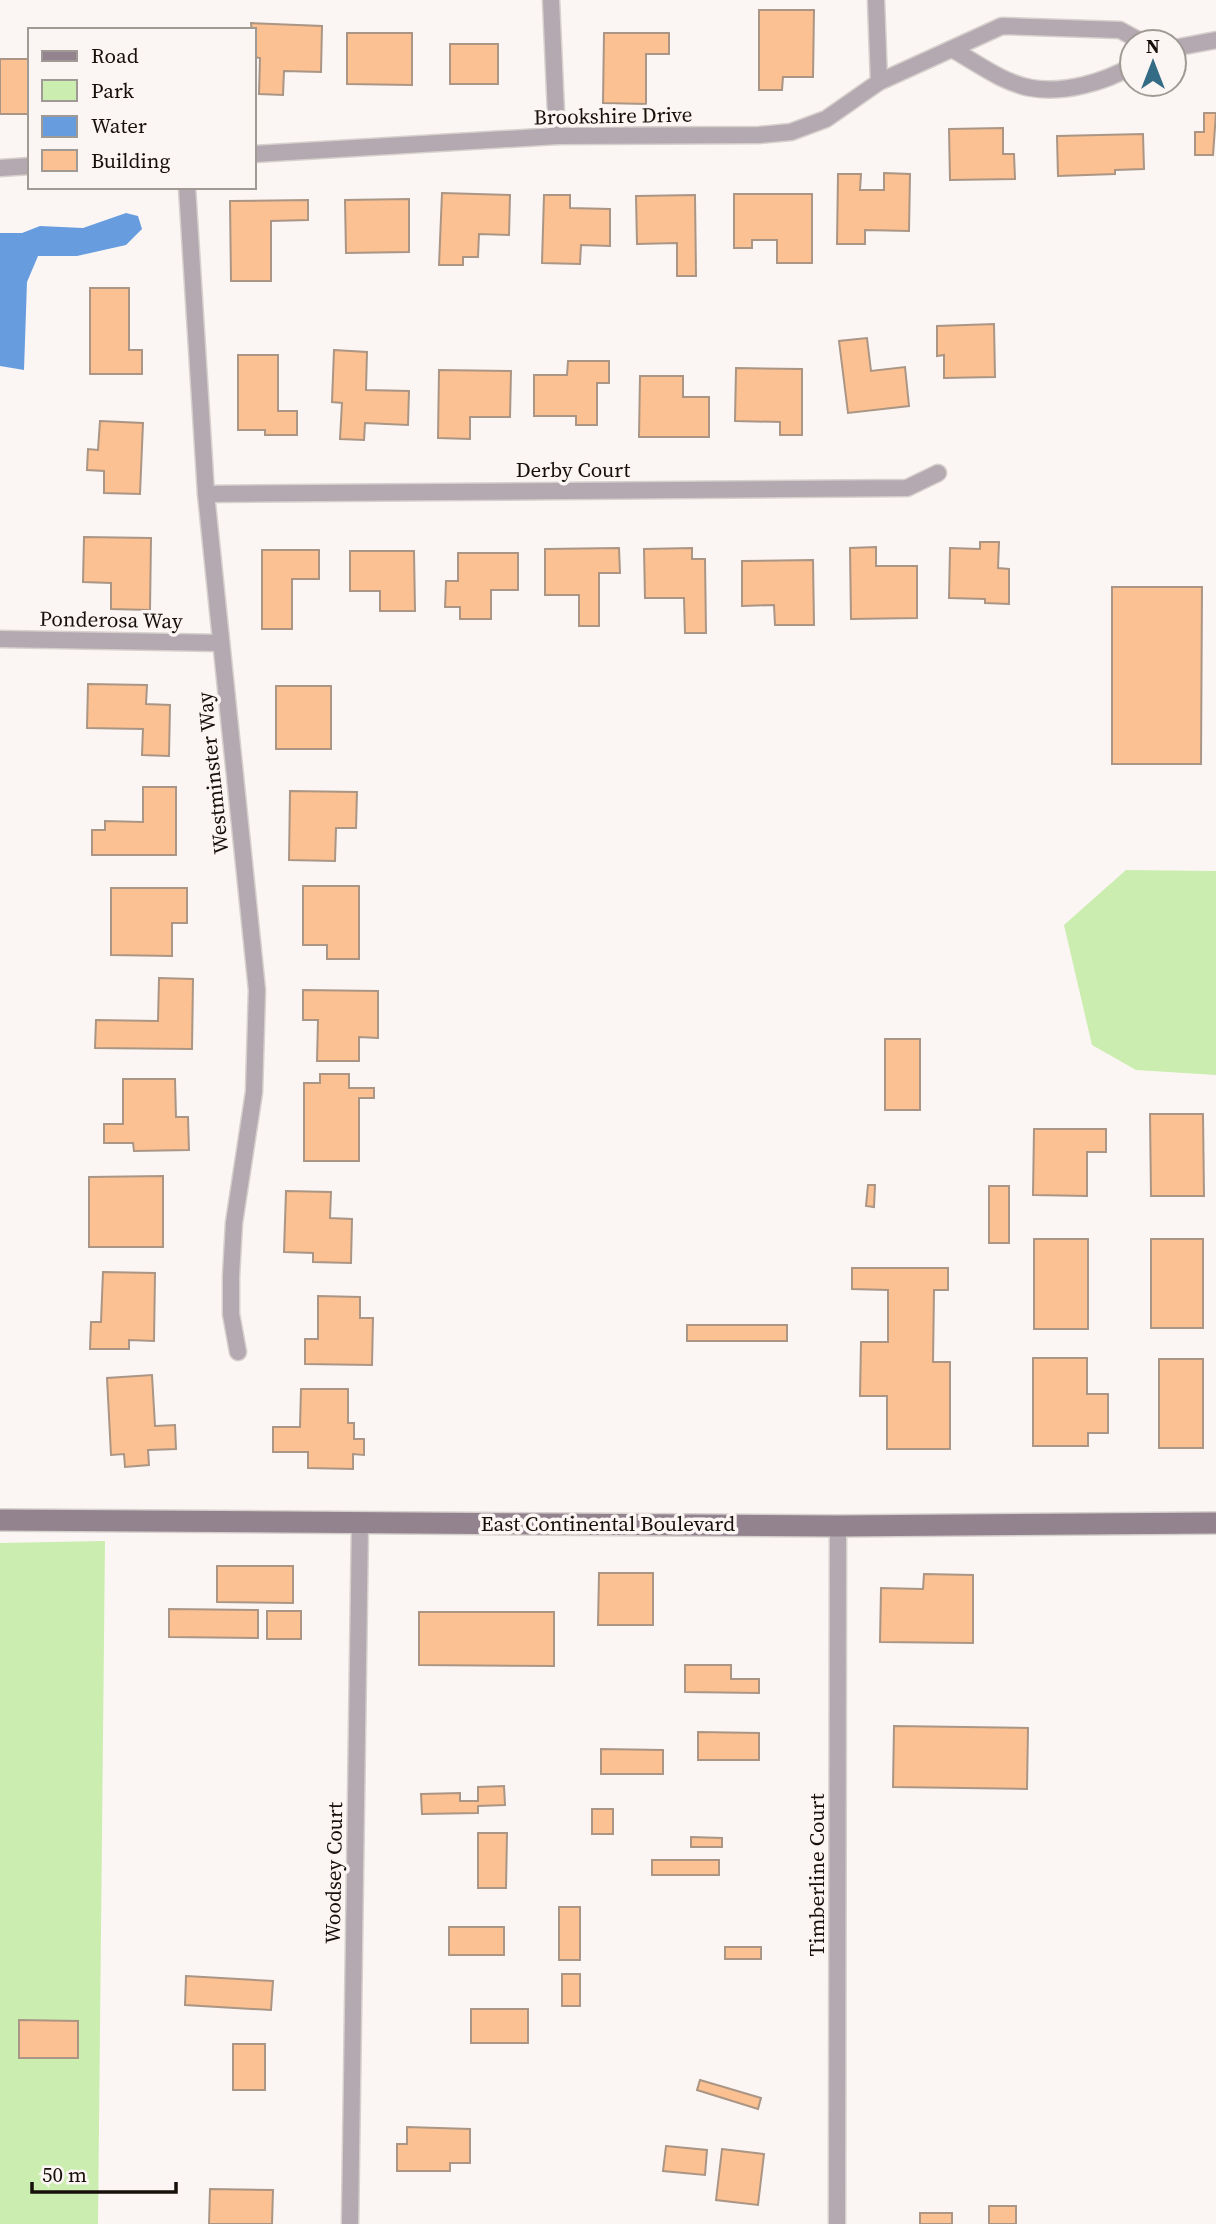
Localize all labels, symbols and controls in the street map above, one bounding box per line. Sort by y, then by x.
legend [28,28,256,189]
north arrow [1118,28,1188,98]
text: N [1146,33,1160,59]
text: Road [91,41,139,70]
text: Park [91,76,135,105]
street label: Brookshire Drive [533,100,693,131]
text: Water [91,111,147,140]
text: Building [91,146,170,175]
street label: Derby Court [516,455,631,484]
street label: Ponderosa Way [39,604,183,635]
street label: Westminster Way [190,690,235,856]
street label: East Continental Boulevard [481,1509,735,1538]
street label: Timberline Court [802,1793,831,1957]
street label: Woodsey Court [318,1802,349,1944]
scale bar [32,2150,175,2194]
text: 50 m [42,2160,87,2189]

